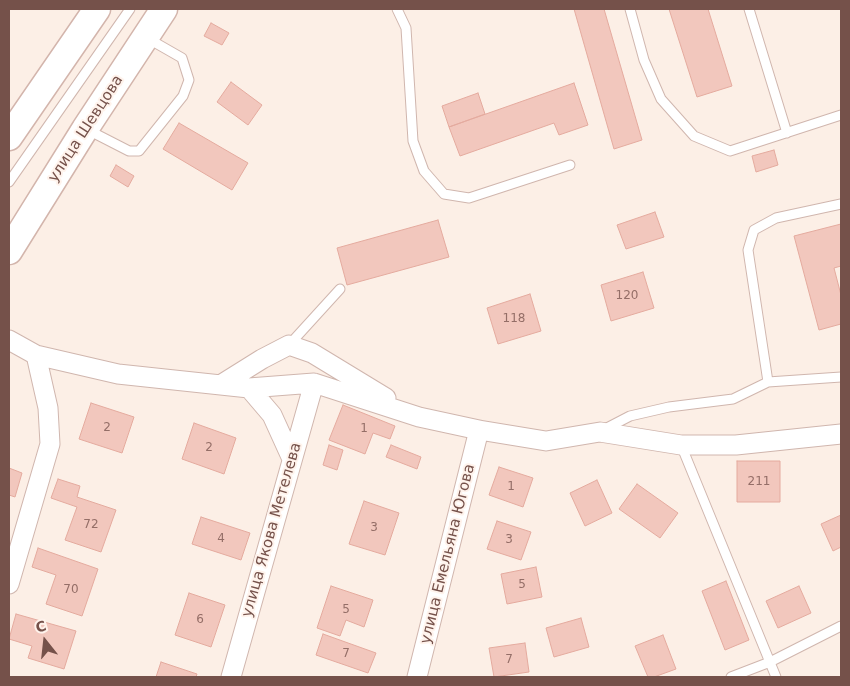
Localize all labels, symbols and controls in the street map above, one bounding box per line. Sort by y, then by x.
street label: улица Шевцова [45,72,127,186]
house number: 120 [616,289,638,303]
house number: 118 [503,312,525,326]
house number: 2 [103,421,111,435]
house number: 1 [360,422,368,436]
house number: 2 [205,441,213,455]
street label: улица Якова Метелева [238,441,306,619]
street label: улица Емельяна Югова [417,462,479,646]
house number: 211 [748,475,770,489]
house number: 1 [507,480,515,494]
house number: 72 [83,518,99,532]
house number: 3 [370,521,378,535]
house number: 4 [217,532,225,546]
house number: 3 [505,533,513,547]
house number: 5 [518,578,526,592]
house number: 70 [63,583,79,597]
house number: 5 [342,603,350,617]
house number: 6 [196,613,204,627]
north arrow [20,616,70,666]
text: С [34,617,48,636]
house number: 7 [342,647,350,661]
house number: 7 [505,653,513,667]

